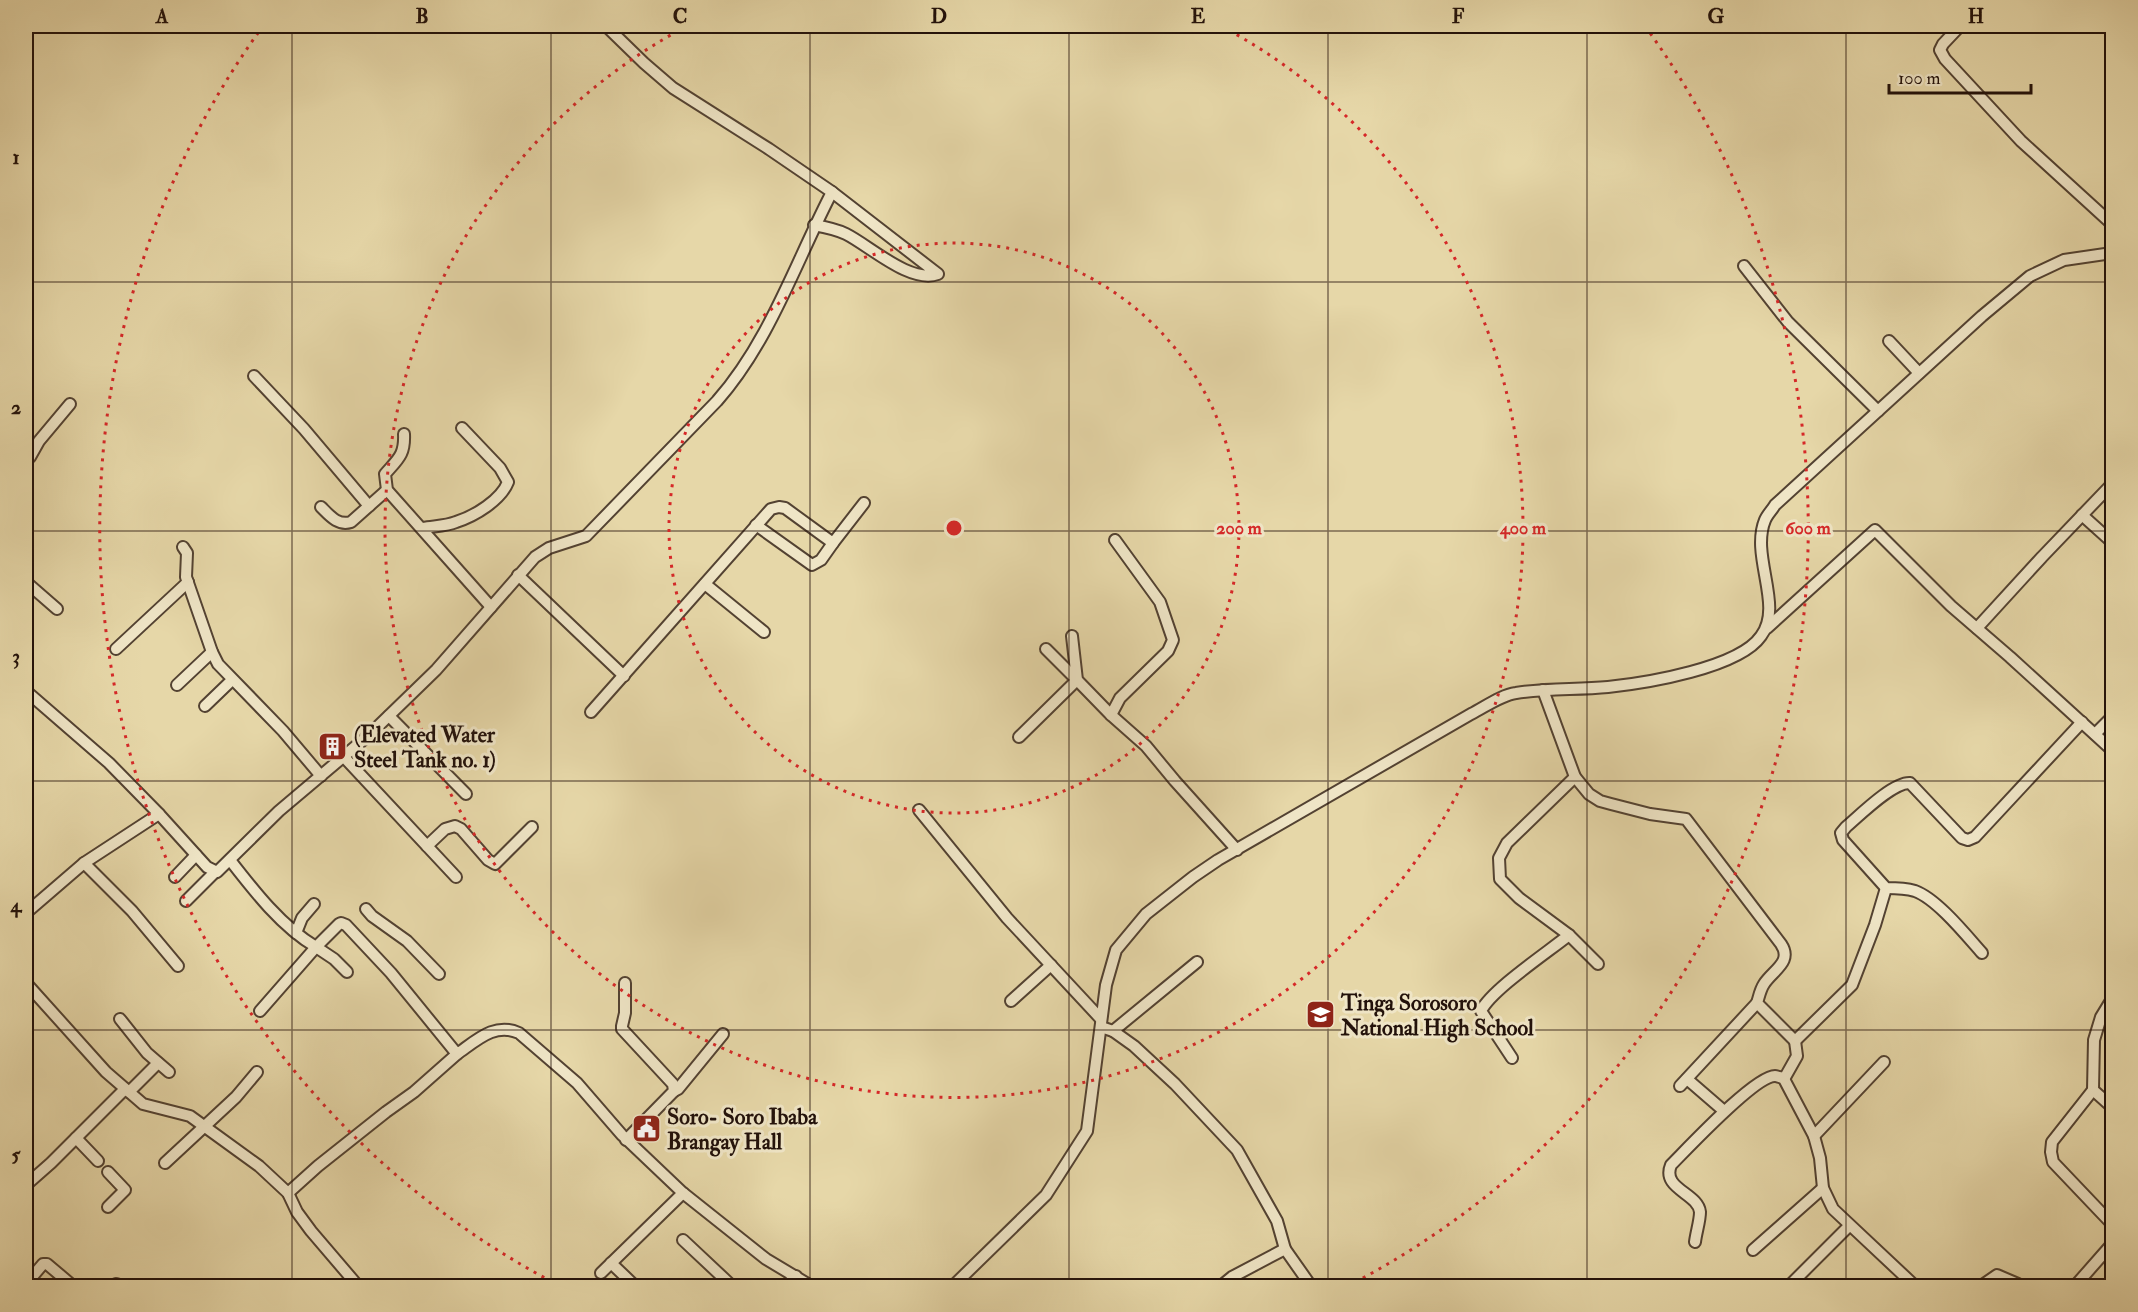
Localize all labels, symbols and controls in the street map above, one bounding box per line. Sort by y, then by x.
text: A [155,4,169,29]
text: B [415,4,429,29]
text: C [673,4,687,29]
text: D [931,4,947,29]
text: E [1191,4,1206,29]
text: F [1452,4,1465,29]
text: G [1708,4,1725,29]
text: H [1968,4,1984,29]
scale bar [1889,57,2032,95]
text: 100 m [1898,67,1941,90]
text: 1 [12,145,20,170]
text: 2 [11,395,21,420]
text: 200 m [1216,517,1263,540]
text: 400 m [1499,517,1547,540]
text: 600 m [1785,517,1832,540]
centre of rings [944,518,964,538]
text: 3 [12,644,20,669]
place label: (Elevated Water Steel Tank no. 1) [354,721,496,774]
building icon: (Elevated Water Steel Tank no. 1) [317,731,349,763]
text: 4 [10,893,23,918]
place label: Tinga Sorosoro National High School [1340,989,1534,1043]
school or university icon: Tinga Sorosoro National High School [1304,999,1336,1031]
place label: Soro- Soro Ibaba Brangay Hall [667,1103,818,1157]
public building icon: Soro- Soro Ibaba Brangay Hall [630,1113,662,1145]
text: 5 [12,1142,22,1167]

